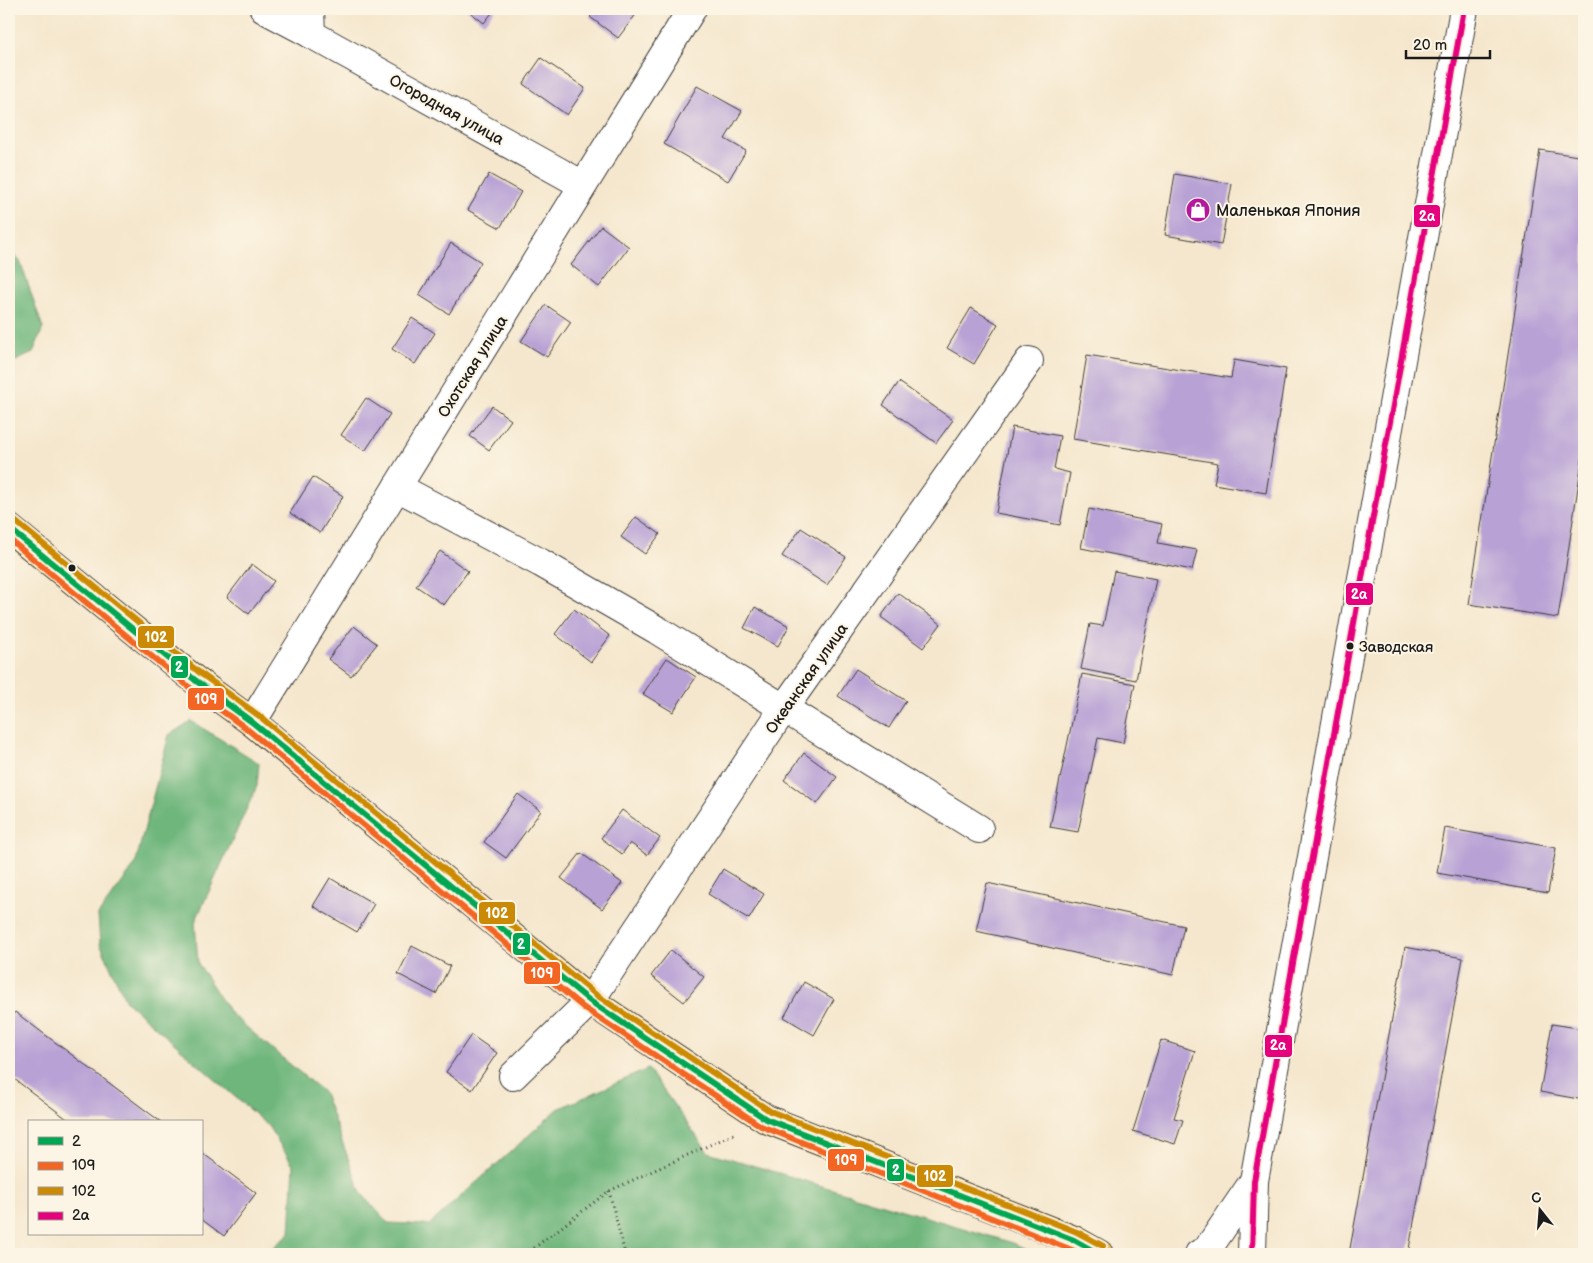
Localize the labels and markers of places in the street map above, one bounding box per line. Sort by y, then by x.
shop icon: Маленькая Япония [1185,197,1211,223]
place label: Маленькая Япония [1216,202,1361,221]
unlabelled marker [67,563,77,573]
place label: Заводская [1359,638,1433,657]
marker: Заводская [1345,641,1355,651]

